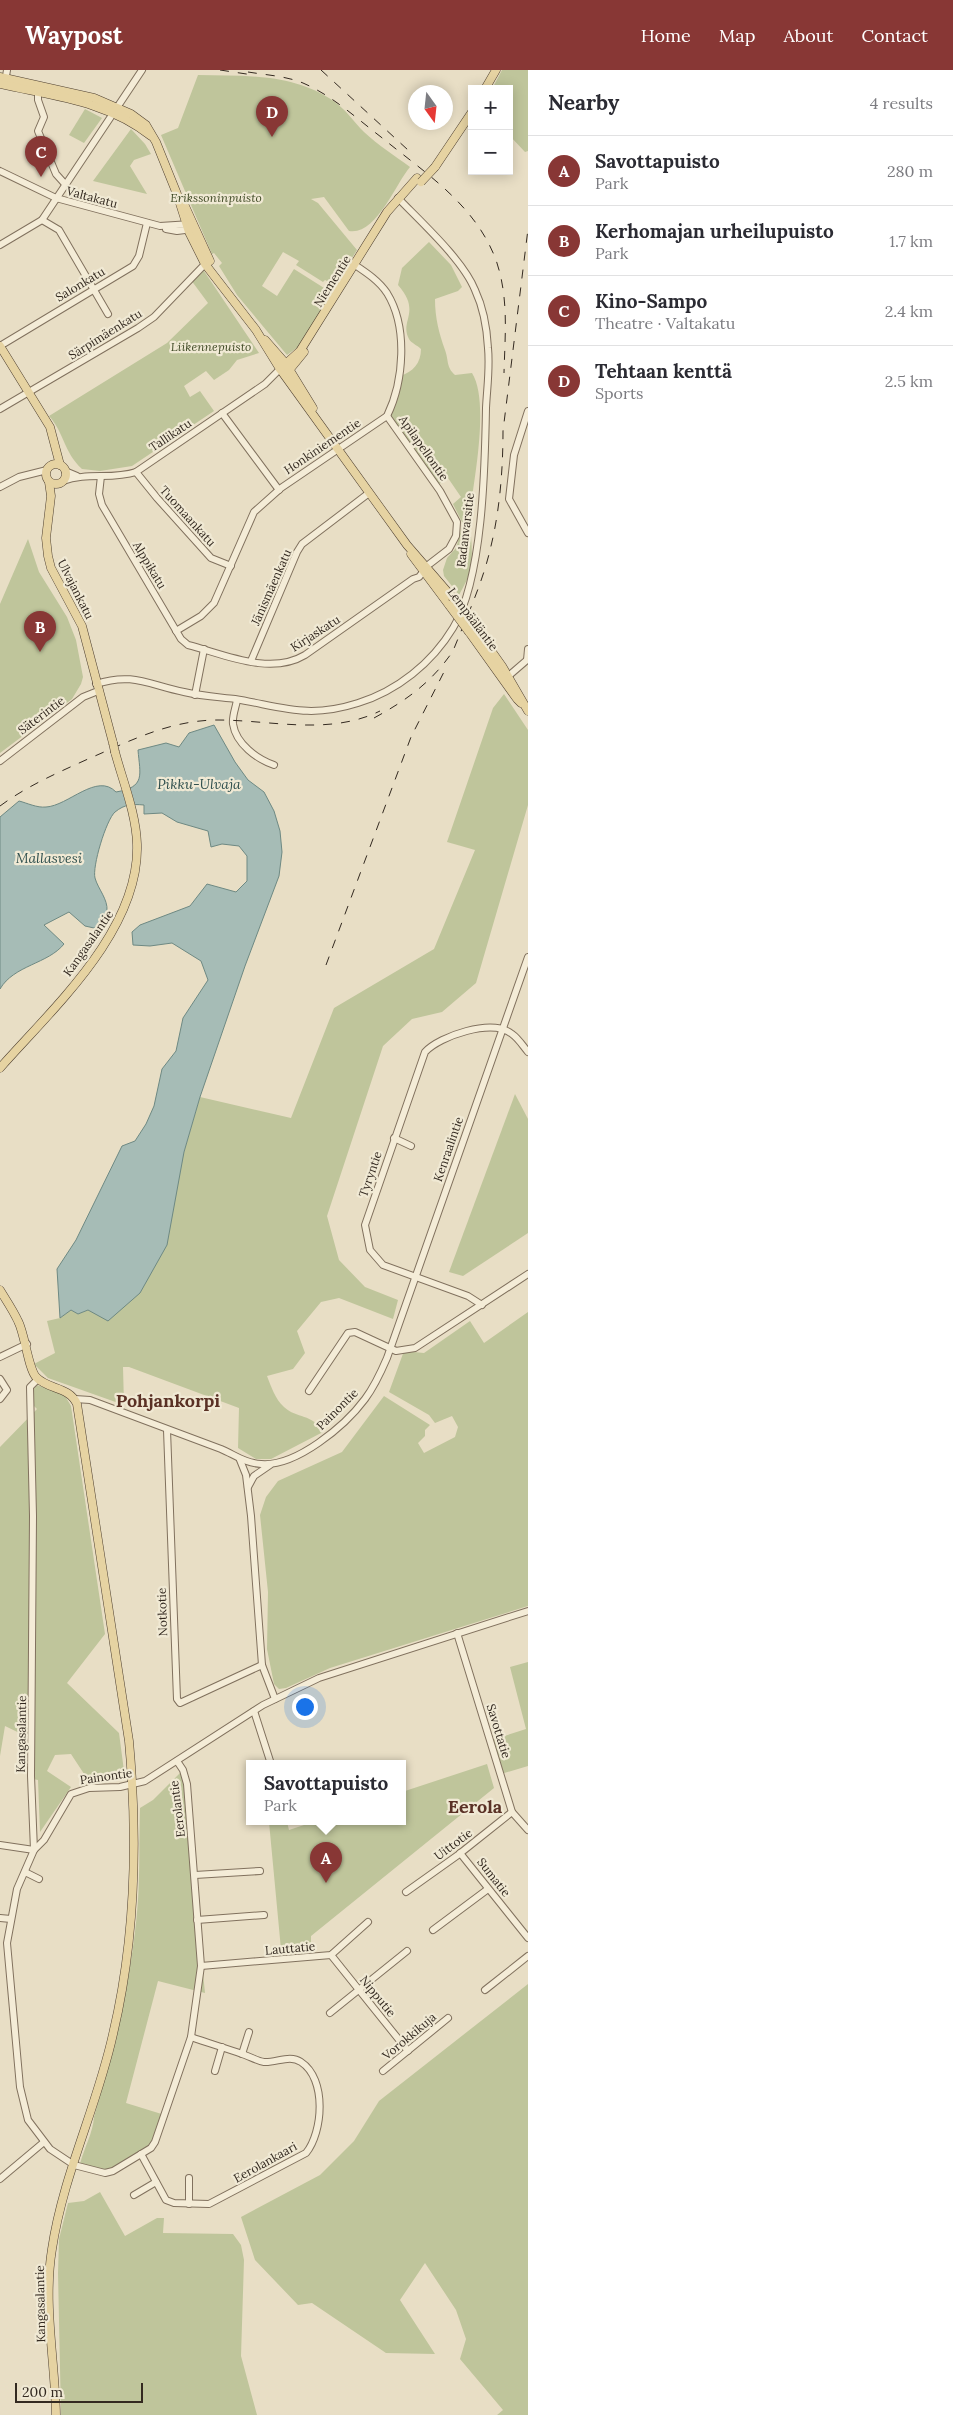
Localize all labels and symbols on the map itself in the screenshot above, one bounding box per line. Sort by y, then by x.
north arrow [408,85,453,130]
pin: D [256,96,288,137]
pin: C [25,136,57,177]
street label: Valtakatu [64,183,119,211]
park label: Erikssoninpuisto [170,190,262,205]
street label: Niementie [310,252,354,310]
street label: Salonkatu [53,263,107,305]
street label: Särpimäenkatu [65,305,145,363]
park label: Liikennepuisto [171,339,251,354]
street label: Apilapellontie [395,412,452,484]
street label: Tallikatu [146,415,194,455]
street label: Honkiniementie [281,415,364,477]
street label: Tuomaankatu [157,483,219,549]
street label: Radanvarsitie [453,491,477,568]
street label: Alppikatu [129,538,170,592]
street label: Jänismäenkatu [247,547,294,628]
street label: Ulvajankatu [54,556,98,622]
street label: Lempääläntie [444,585,502,654]
pin: B [24,611,56,652]
street label: Kirjaskatu [287,611,343,655]
street label: Säterintie [15,692,68,737]
water label: Pikku-Ulvaja [157,775,241,793]
water label: Mallasvesi [16,849,83,867]
street label: Kangasalantie [60,907,117,979]
street label: Kenraalintie [430,1114,466,1183]
street label: Tyryntie [355,1149,385,1199]
street label: Painontie [313,1385,361,1433]
district label: Pohjankorpi [116,1389,220,1412]
street label: Notkotie [154,1587,170,1637]
your location [292,1694,318,1720]
street label: Kangasalantie [13,1695,29,1773]
street label: Savottatie [484,1702,514,1760]
street label: Painontie [79,1765,134,1787]
street label: Eerolantie [166,1779,188,1838]
district label: Eerola [448,1795,503,1818]
street label: Uittotie [431,1825,475,1863]
pin: A [310,1842,342,1883]
street label: Sumatie [474,1855,514,1900]
street label: Lauttatie [264,1938,316,1958]
street label: Nipputie [357,1972,399,2020]
street label: Vorokkikuja [378,2009,439,2064]
street label: Eerolankaari [231,2138,299,2186]
street label: Kangasalantie [32,2265,48,2343]
scale bar [15,2380,142,2403]

